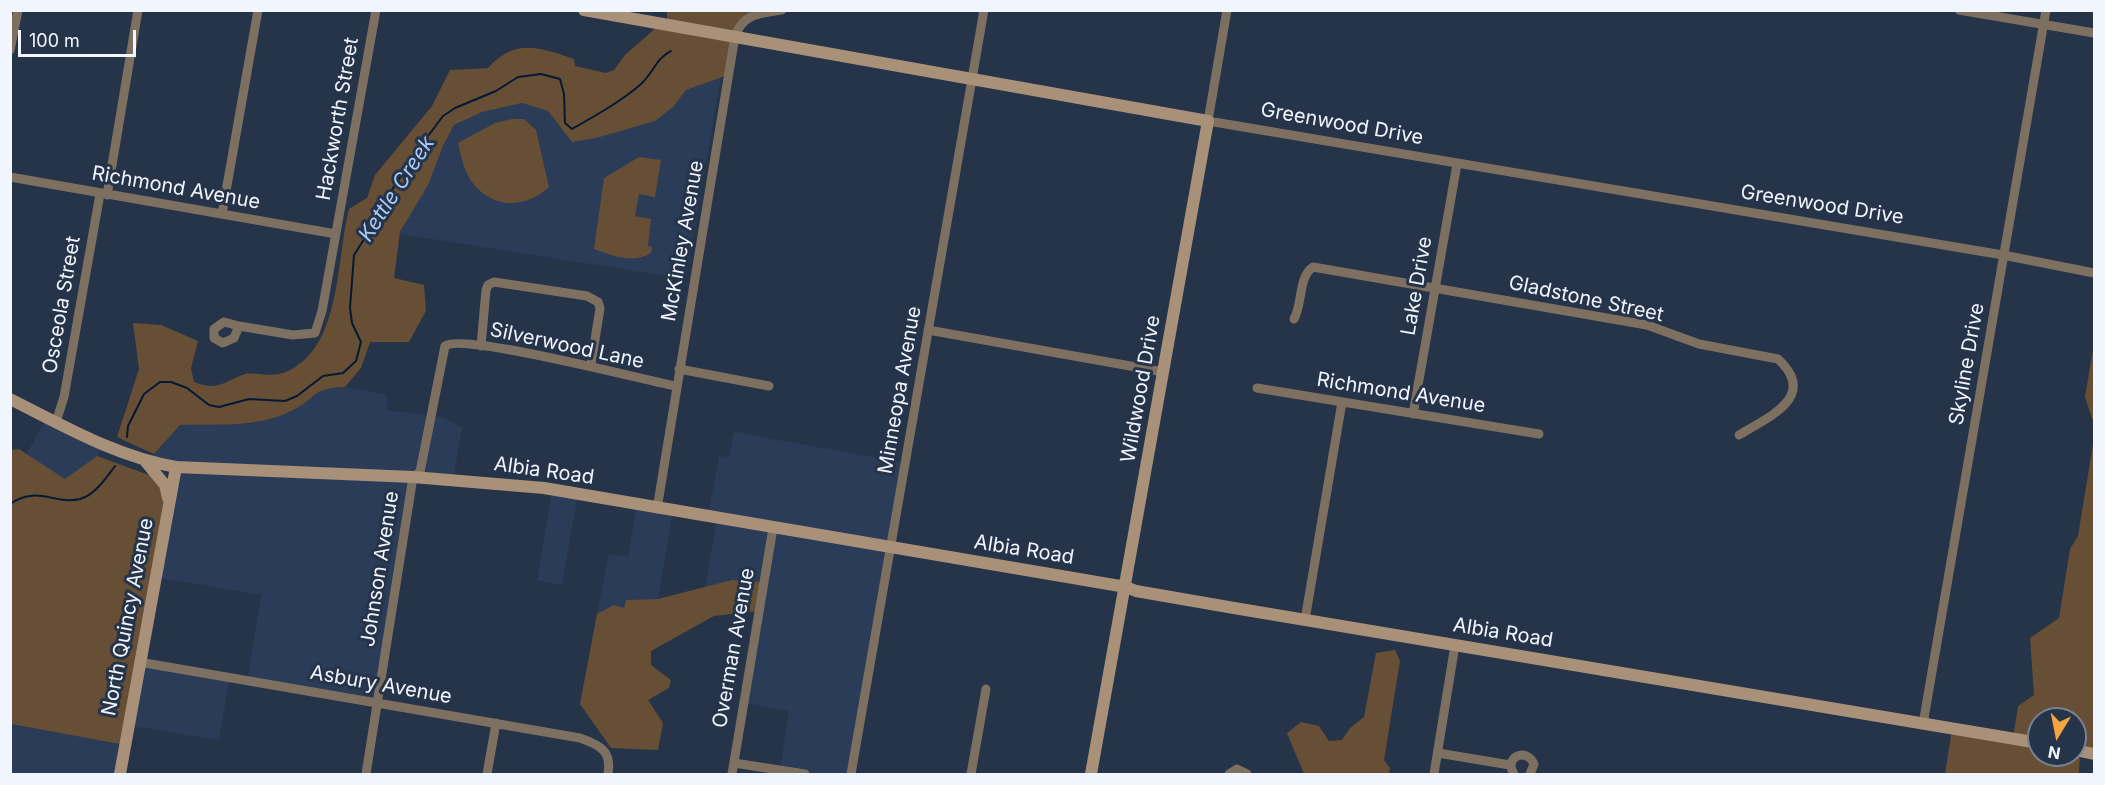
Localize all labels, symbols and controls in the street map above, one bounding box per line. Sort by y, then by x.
scale bar [21,18,140,56]
text: 100 m [29,30,80,51]
street label: Hackworth Street [312,36,364,202]
street label: Greenwood Drive [1259,98,1425,150]
water label: Kettle Creek [354,132,440,246]
street label: McKinley Avenue [657,159,709,323]
street label: Richmond Avenue [90,161,262,215]
street label: Greenwood Drive [1739,180,1905,230]
street label: Osceola Street [38,234,86,376]
street label: Lake Drive [1397,235,1437,337]
street label: Gladstone Street [1506,271,1666,327]
street label: Skyline Drive [1944,301,1990,427]
street label: Minneopa Avenue [873,304,927,476]
street label: Wildwood Drive [1116,313,1166,465]
street label: Silverwood Lane [488,318,646,374]
street label: Richmond Avenue [1315,368,1487,418]
street label: Albia Road [492,452,596,490]
street label: Johnson Avenue [356,489,404,649]
street label: North Quincy Avenue [97,516,159,718]
street label: Albia Road [972,530,1076,570]
street label: Overman Avenue [708,566,760,730]
street label: Albia Road [1451,613,1555,653]
street label: Asbury Avenue [308,661,454,709]
north arrow [2027,707,2087,767]
text: N [2046,742,2062,764]

